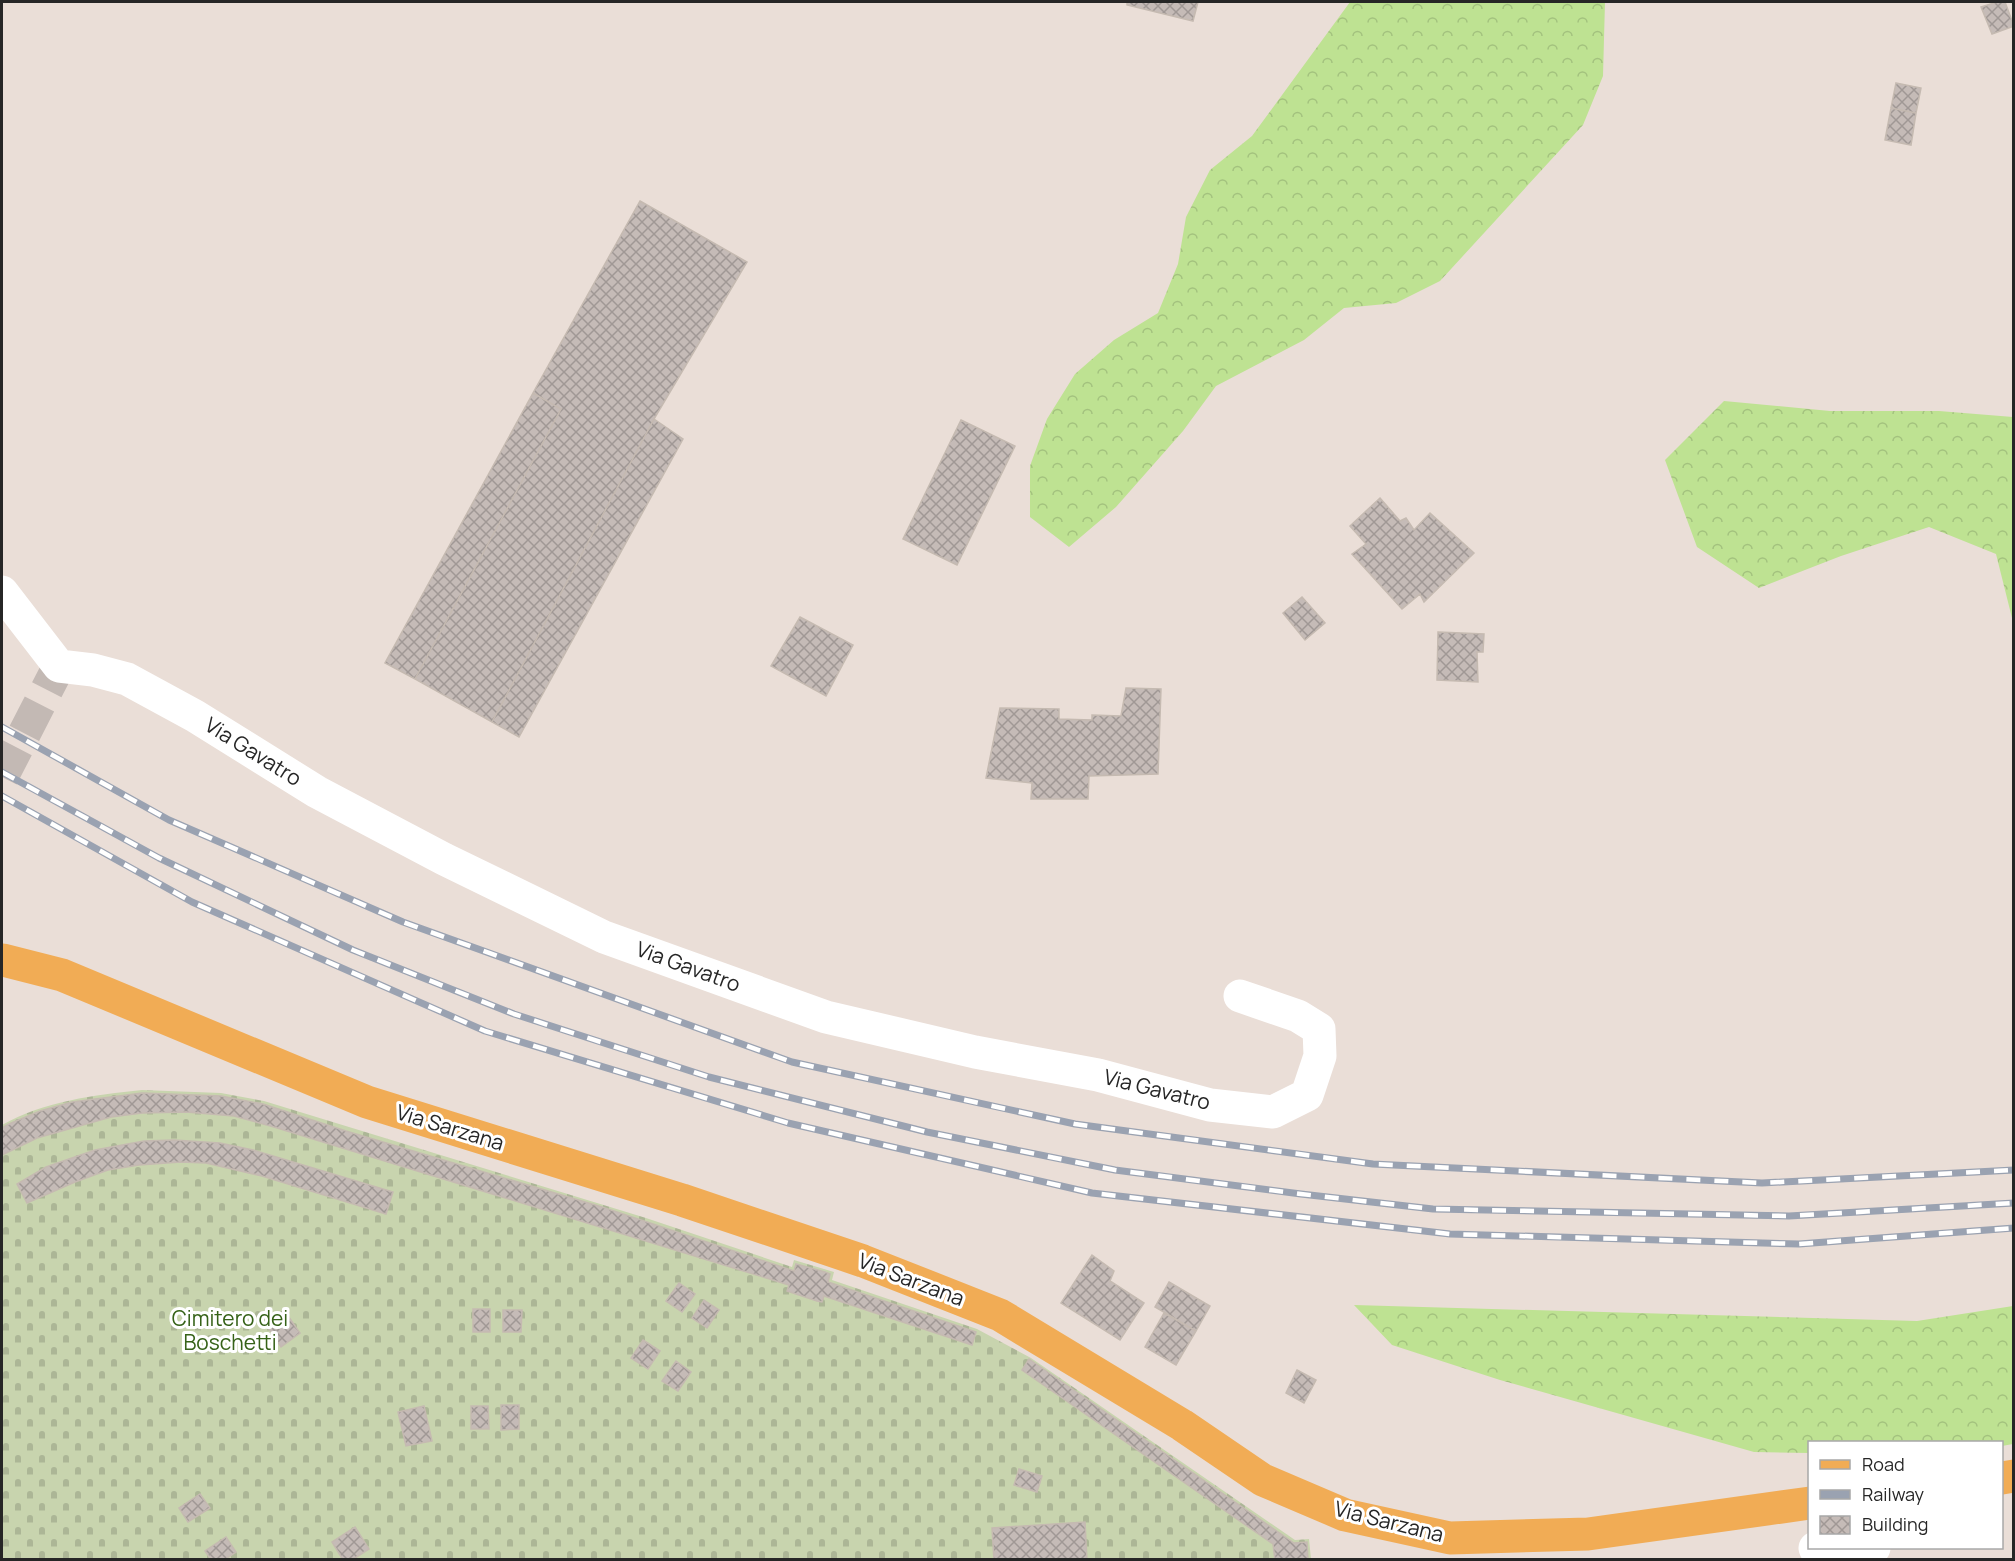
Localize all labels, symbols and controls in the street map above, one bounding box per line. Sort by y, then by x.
street label: Via Gavatro [200,710,307,792]
street label: Via Gavatro [632,934,744,998]
street label: Via Gavatro [1101,1062,1213,1116]
street label: Via Sarzana [393,1097,508,1157]
street label: Via Sarzana [854,1246,968,1312]
park label: Cimitero dei Boschetti [172,1304,288,1356]
legend [1808,1441,2003,1549]
text: Road [1862,1452,1905,1476]
text: Railway [1862,1482,1924,1506]
street label: Via Sarzana [1332,1494,1447,1548]
text: Building [1862,1512,1928,1536]

